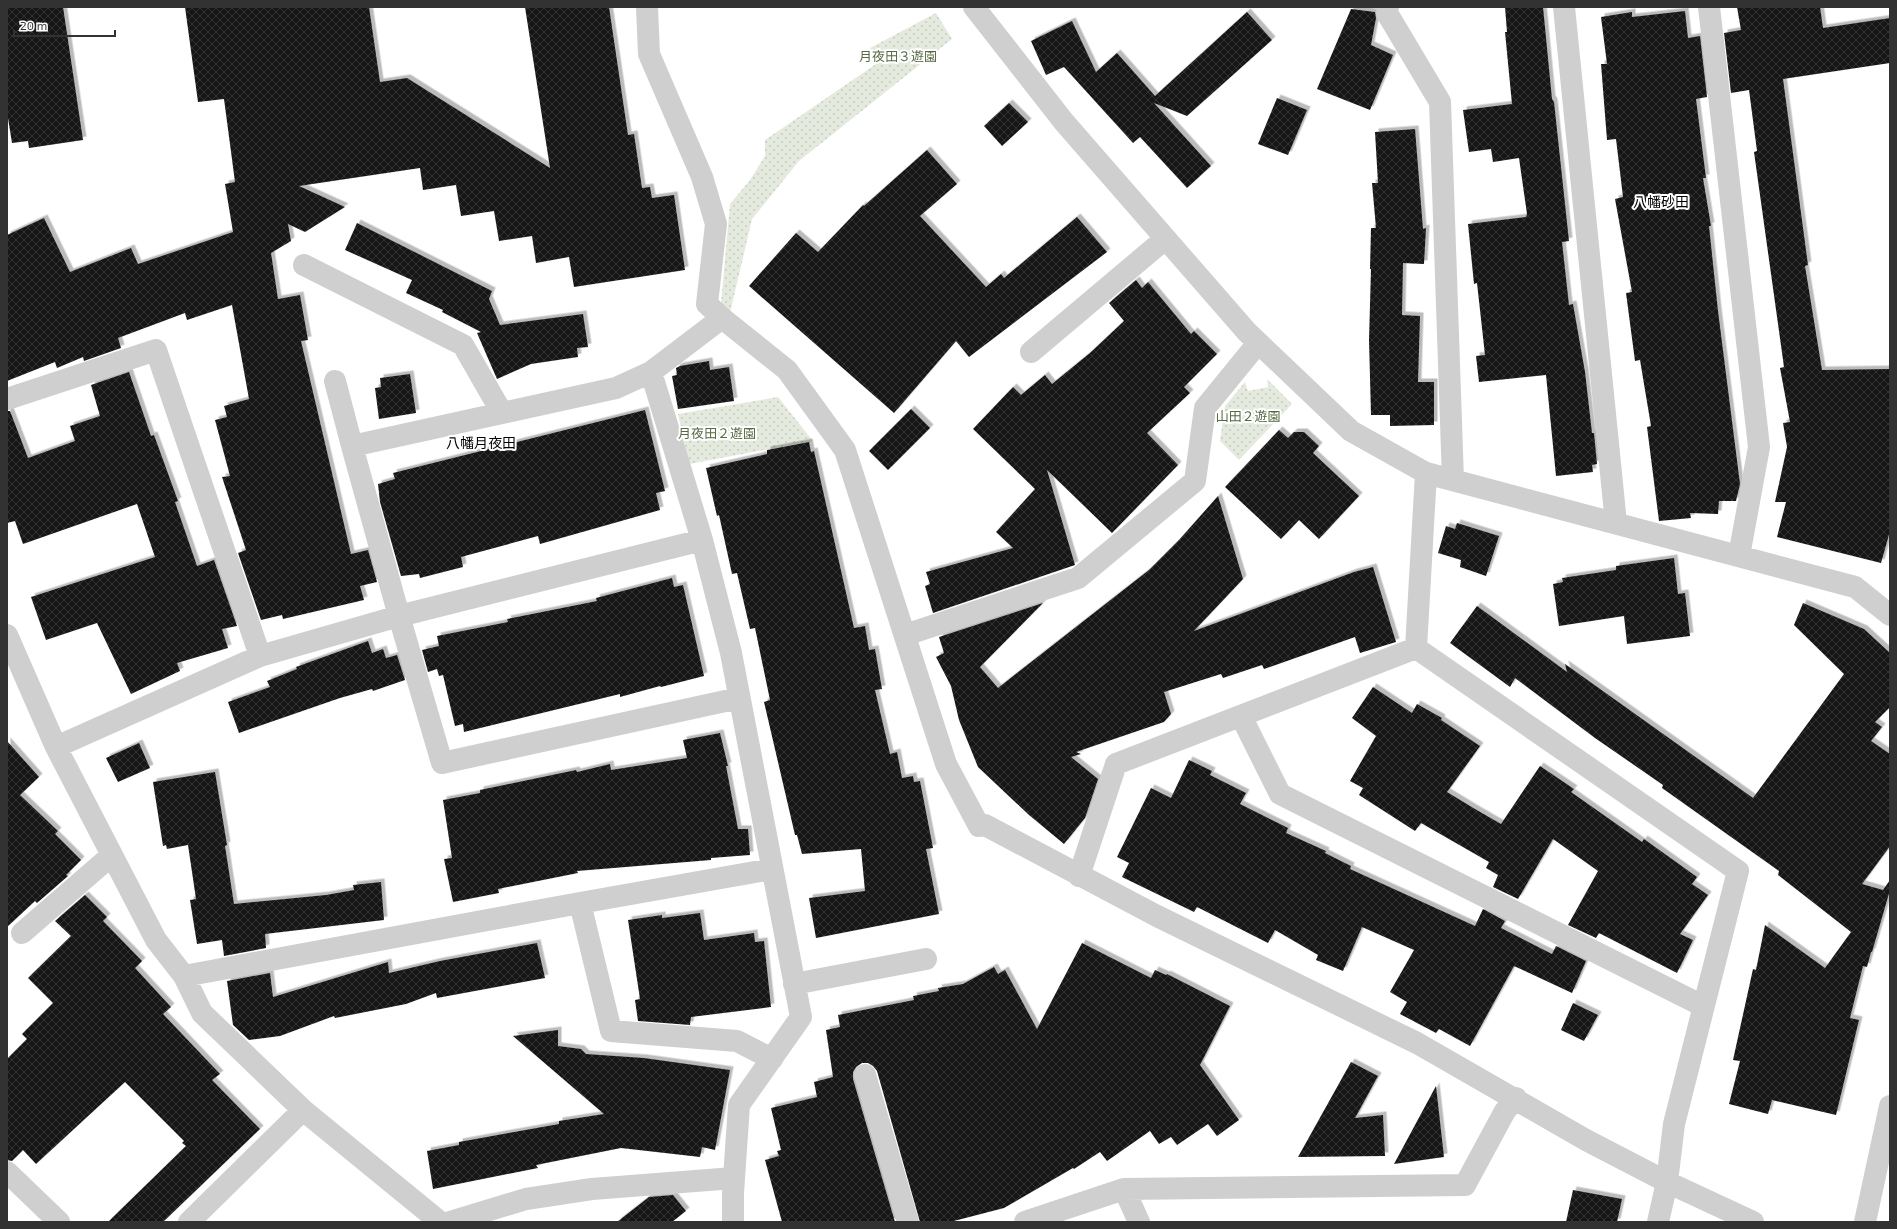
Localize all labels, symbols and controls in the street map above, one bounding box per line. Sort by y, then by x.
scale bar [14,12,115,38]
text: 20 m [20,18,47,32]
park label: 月夜田３遊園 [859,48,937,64]
district label: 八幡砂田 [1633,193,1689,210]
park label: 山田２遊園 [1215,408,1281,424]
park label: 月夜田２遊園 [678,425,756,441]
district label: 八幡月夜田 [446,434,516,451]

